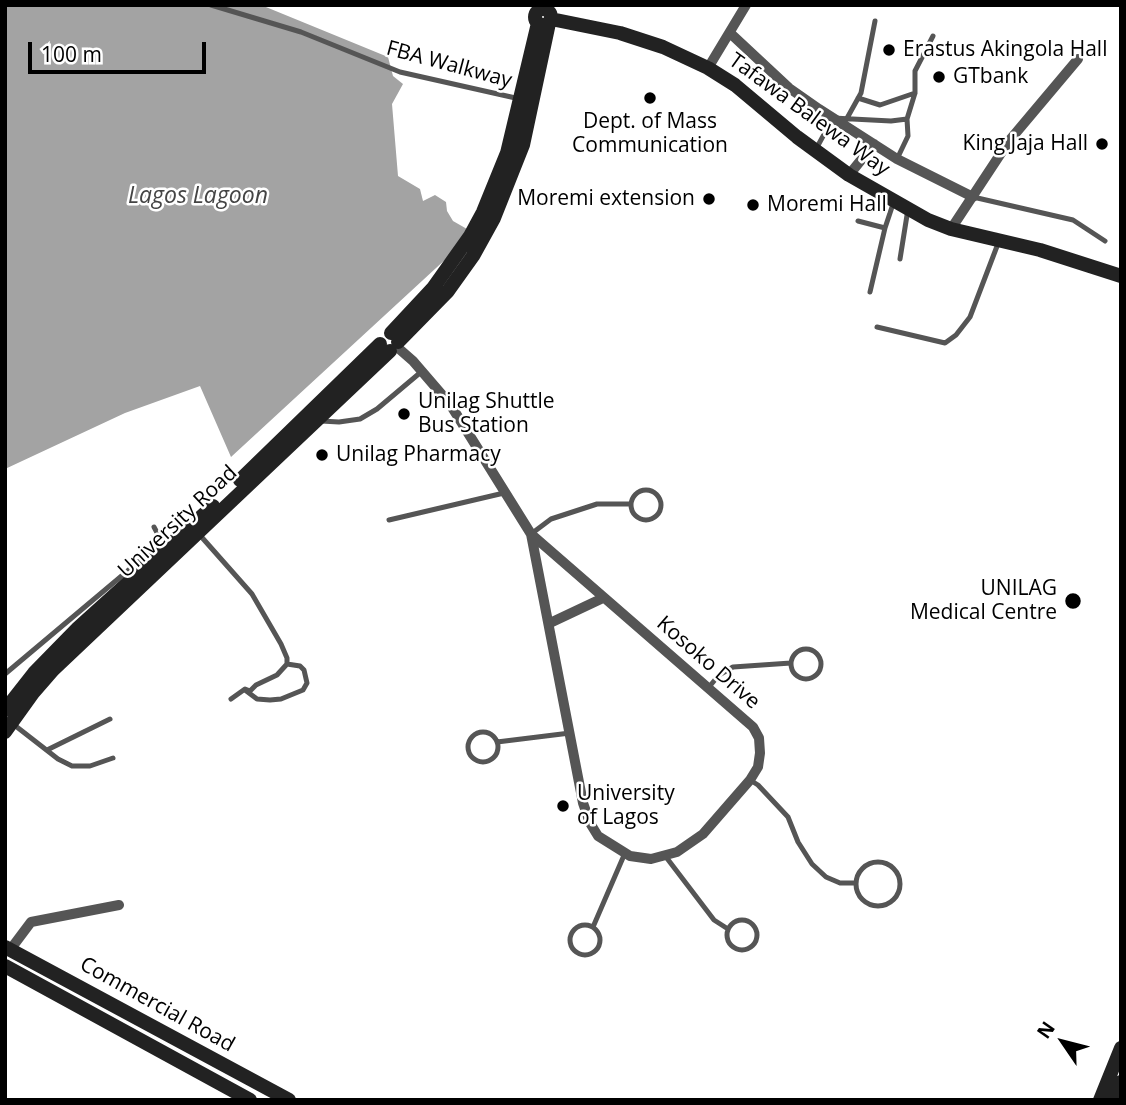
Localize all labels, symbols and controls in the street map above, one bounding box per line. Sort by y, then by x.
scale bar [32,28,210,72]
street label: FBA Walkway [383,36,515,94]
place label: Erastus Akingola Hall [903,37,1107,63]
text: 100 m [41,40,102,68]
marker: Erastus Akingola Hall [881,42,897,58]
street label: Tafawa Balewa Way [724,48,894,182]
place label: GTbank [953,64,1028,90]
marker: GTbank [931,69,947,85]
marker: Dept. of Mass Communication [642,90,658,106]
place label: Dept. of Mass Communication [572,109,728,159]
place label: King Jaja Hall [963,131,1088,157]
marker: King Jaja Hall [1094,136,1110,152]
water label: Lagos Lagoon [128,182,268,210]
place label: Moremi extension [517,186,695,212]
marker: Moremi extension [701,191,717,207]
place label: Moremi Hall [767,192,887,218]
marker: Moremi Hall [745,197,761,213]
place label: Unilag Shuttle Bus Station [418,389,555,439]
marker: Unilag Shuttle Bus Station [396,406,412,422]
place label: Unilag Pharmacy [336,442,501,468]
marker: Unilag Pharmacy [314,447,330,463]
street label: University Road [113,461,243,583]
place label: UNILAG Medical Centre [910,576,1057,626]
marker: UNILAG Medical Centre [1063,591,1083,611]
street label: Kosoko Drive [651,611,765,715]
place label: University of Lagos [577,781,675,831]
marker: University of Lagos [555,798,571,814]
street label: Commercial Road [75,952,239,1058]
north arrow [1028,1007,1098,1077]
text: N [1031,1016,1061,1044]

